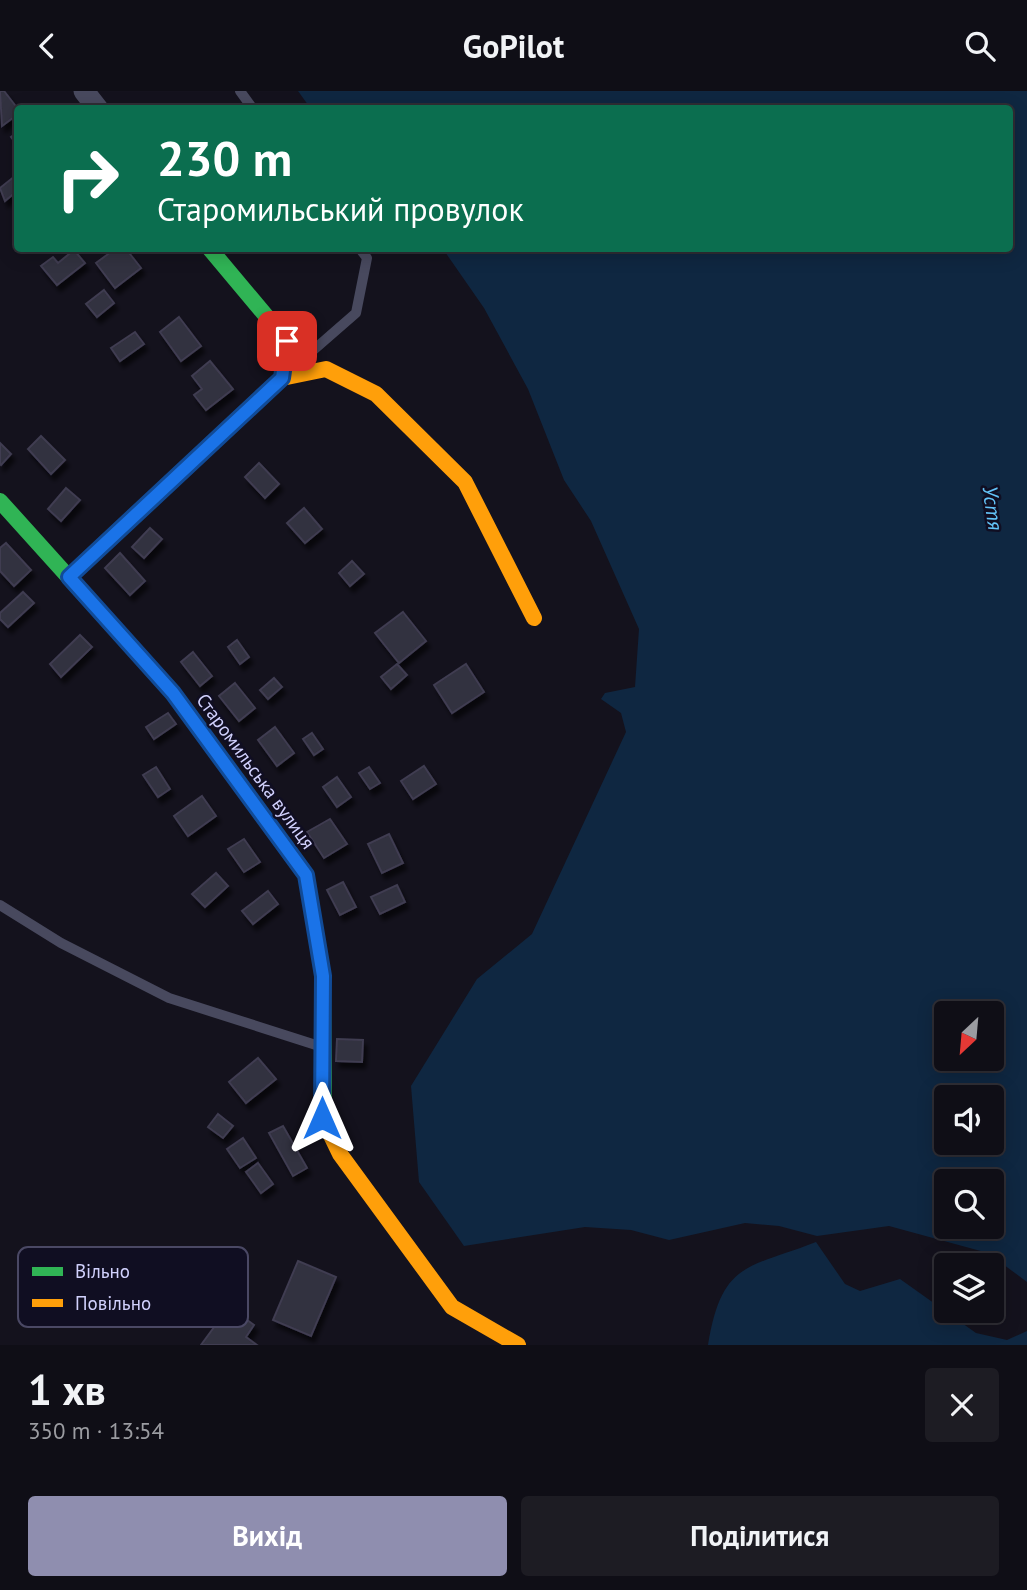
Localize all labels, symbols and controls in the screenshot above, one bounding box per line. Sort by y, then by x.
text: GoPilot [463,25,564,67]
icon: back [28,27,66,65]
icon: search [961,27,999,65]
text: 230 m [157,126,292,190]
icon: right [42,133,133,224]
text: Старомильський провулок [157,188,524,230]
pin [257,311,317,371]
icon: arrive [268,322,306,360]
water label: Устя [977,484,1010,532]
street label: Старомильська вулиця [192,689,320,853]
north arrow [934,1001,1004,1071]
map controls [934,1001,1004,1323]
position arrow [285,1081,359,1155]
button: sound [934,1085,1004,1155]
button: search [934,1169,1004,1239]
legend [18,1247,248,1327]
button: layers [934,1253,1004,1323]
text: Вільно [75,1259,130,1283]
text: Повільно [75,1291,151,1315]
text: 1 хв [28,1362,106,1417]
button: close [925,1368,999,1442]
text: 350 m · 13:54 [28,1416,164,1445]
button: Вихід [28,1496,507,1576]
button: Поділитися [521,1496,999,1576]

